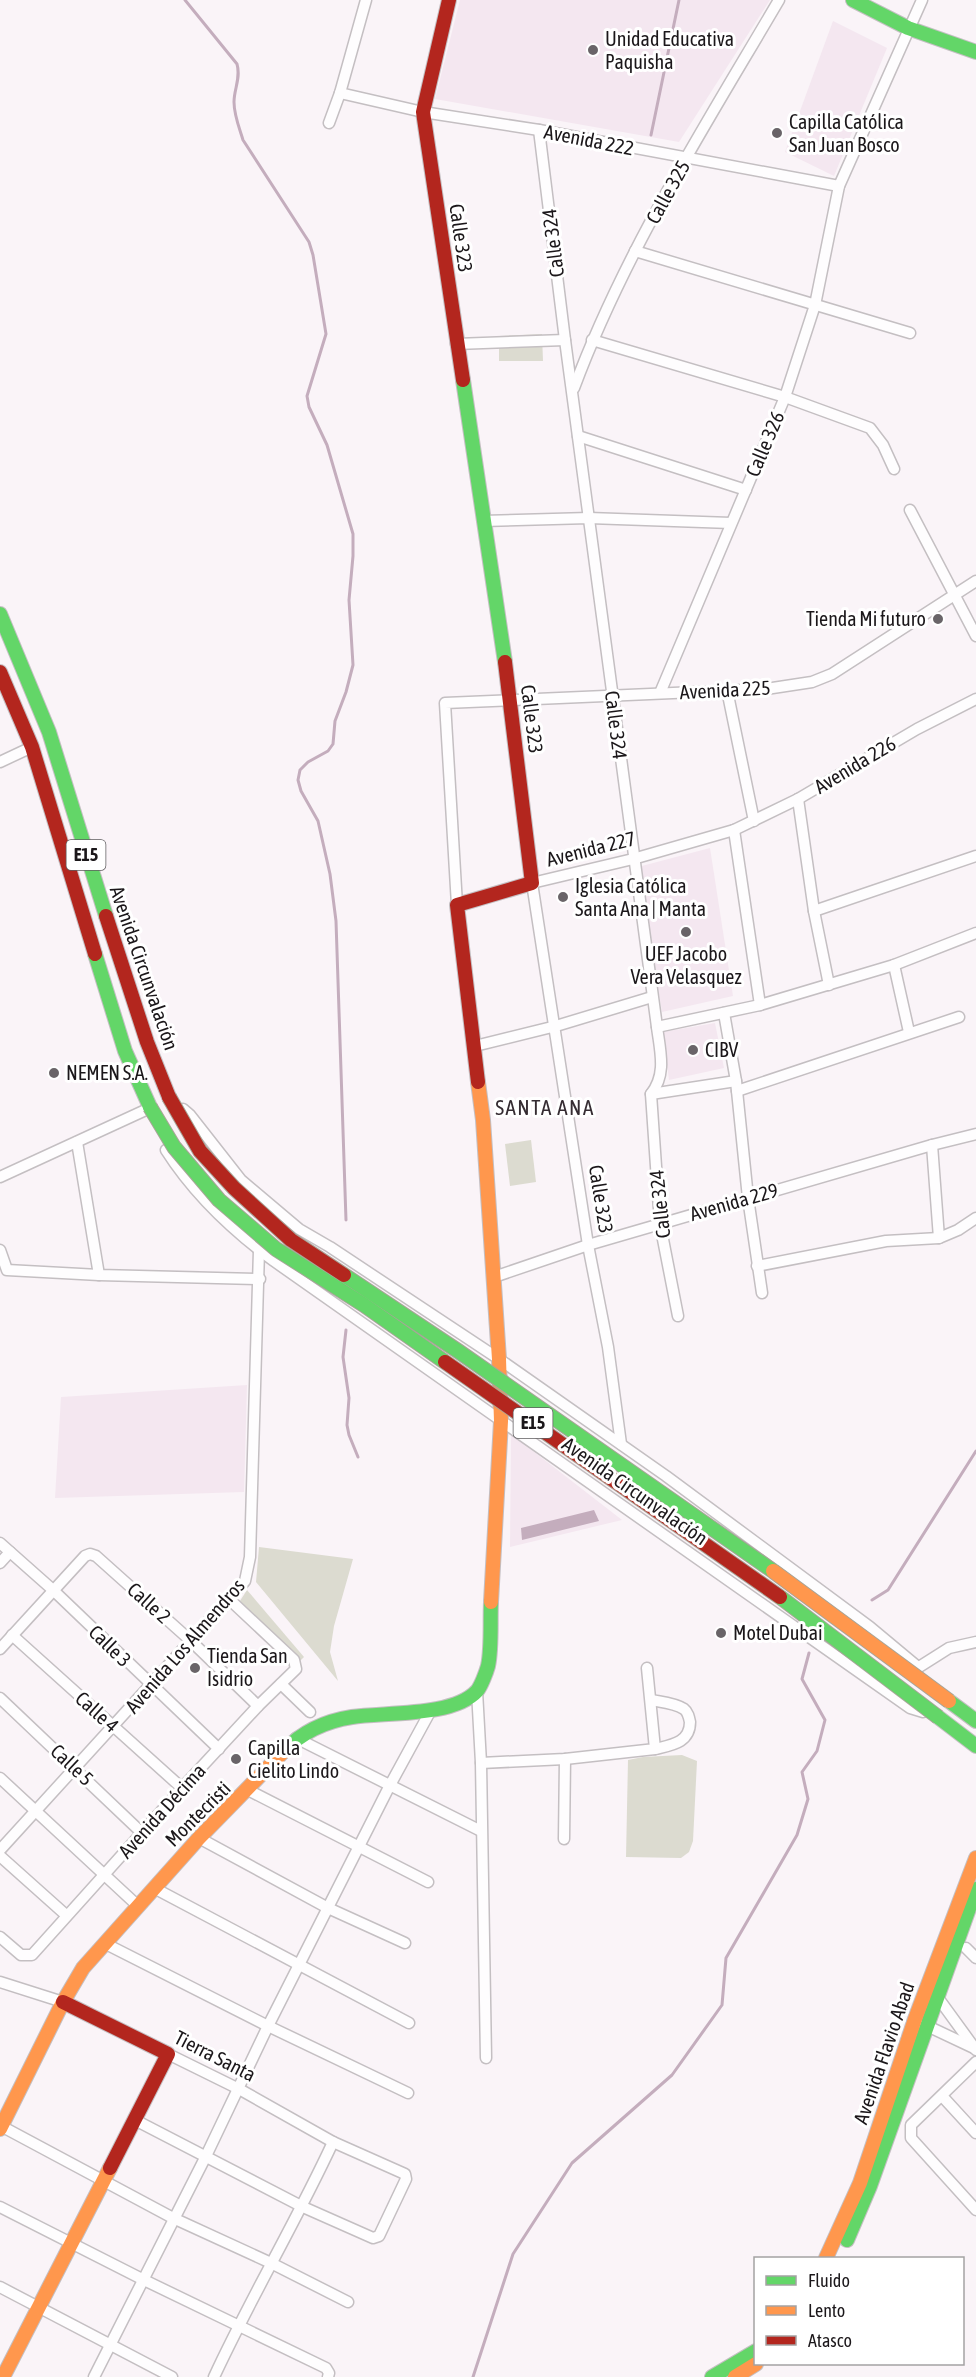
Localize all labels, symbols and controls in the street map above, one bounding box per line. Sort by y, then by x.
place label: Unidad Educativa Paquisha [605,27,734,73]
marker: Unidad Educativa Paquisha [586,43,600,57]
place label: Capilla Católica San Juan Bosco [789,110,904,156]
street label: Avenida 222 [542,120,636,159]
marker: Capilla Católica San Juan Bosco [770,126,784,140]
street label: Calle 325 [641,156,694,227]
street label: Calle 323 [445,202,478,274]
street label: Calle 324 [537,208,568,279]
street label: Calle 326 [741,408,789,480]
place label: Tienda Mi futuro [806,607,926,630]
marker: Tienda Mi futuro [931,612,945,626]
street label: Avenida 225 [679,676,771,703]
street label: Calle 323 [517,683,548,754]
street label: Calle 324 [601,689,632,760]
street label: Avenida 226 [810,731,900,798]
street label: Avenida 227 [544,826,638,871]
road number: E15 [66,840,106,870]
place label: Iglesia Católica Santa Ana | Manta [575,874,706,920]
street label: Avenida Circunvalación [106,883,183,1053]
marker: Iglesia Católica Santa Ana | Manta [556,890,570,904]
marker: UEF Jacobo Vera Velasquez [679,925,693,939]
place label: UEF Jacobo Vera Velasquez [630,942,742,988]
place label: CIBV [705,1038,739,1061]
marker: CIBV [686,1043,700,1057]
place label: NEMEN S.A. [66,1061,148,1084]
marker: NEMEN S.A. [47,1066,61,1080]
district label: SANTA ANA [495,1095,595,1119]
street label: Calle 323 [585,1163,618,1235]
street label: Calle 324 [644,1169,675,1239]
street label: Avenida 229 [687,1178,781,1225]
road number: E15 [514,1408,552,1438]
street label: Avenida Circunvalación [558,1432,712,1549]
street label: Avenida Los Almendros [120,1574,249,1717]
street label: Calle 2 [123,1577,176,1628]
street label: Calle 3 [84,1620,136,1671]
place label: Motel Dubai [733,1621,823,1644]
marker: Motel Dubai [714,1626,728,1640]
place label: Tienda San Isidrio [207,1644,288,1690]
marker: Tienda San Isidrio [188,1661,202,1675]
street label: Calle 4 [71,1686,124,1737]
place label: Capilla Cielito Lindo [248,1736,339,1782]
street label: Calle 5 [46,1739,98,1790]
marker: Capilla Cielito Lindo [229,1752,243,1766]
street label: Avenida Décima [113,1759,210,1862]
street label: Montecristi [160,1776,235,1851]
street label: Avenida Flavio Abad [848,1979,919,2127]
street label: Tierra Santa [171,2025,260,2086]
legend [754,2257,964,2365]
text: Fluido [808,2270,850,2291]
text: Lento [808,2300,845,2321]
text: Atasco [808,2330,852,2351]

